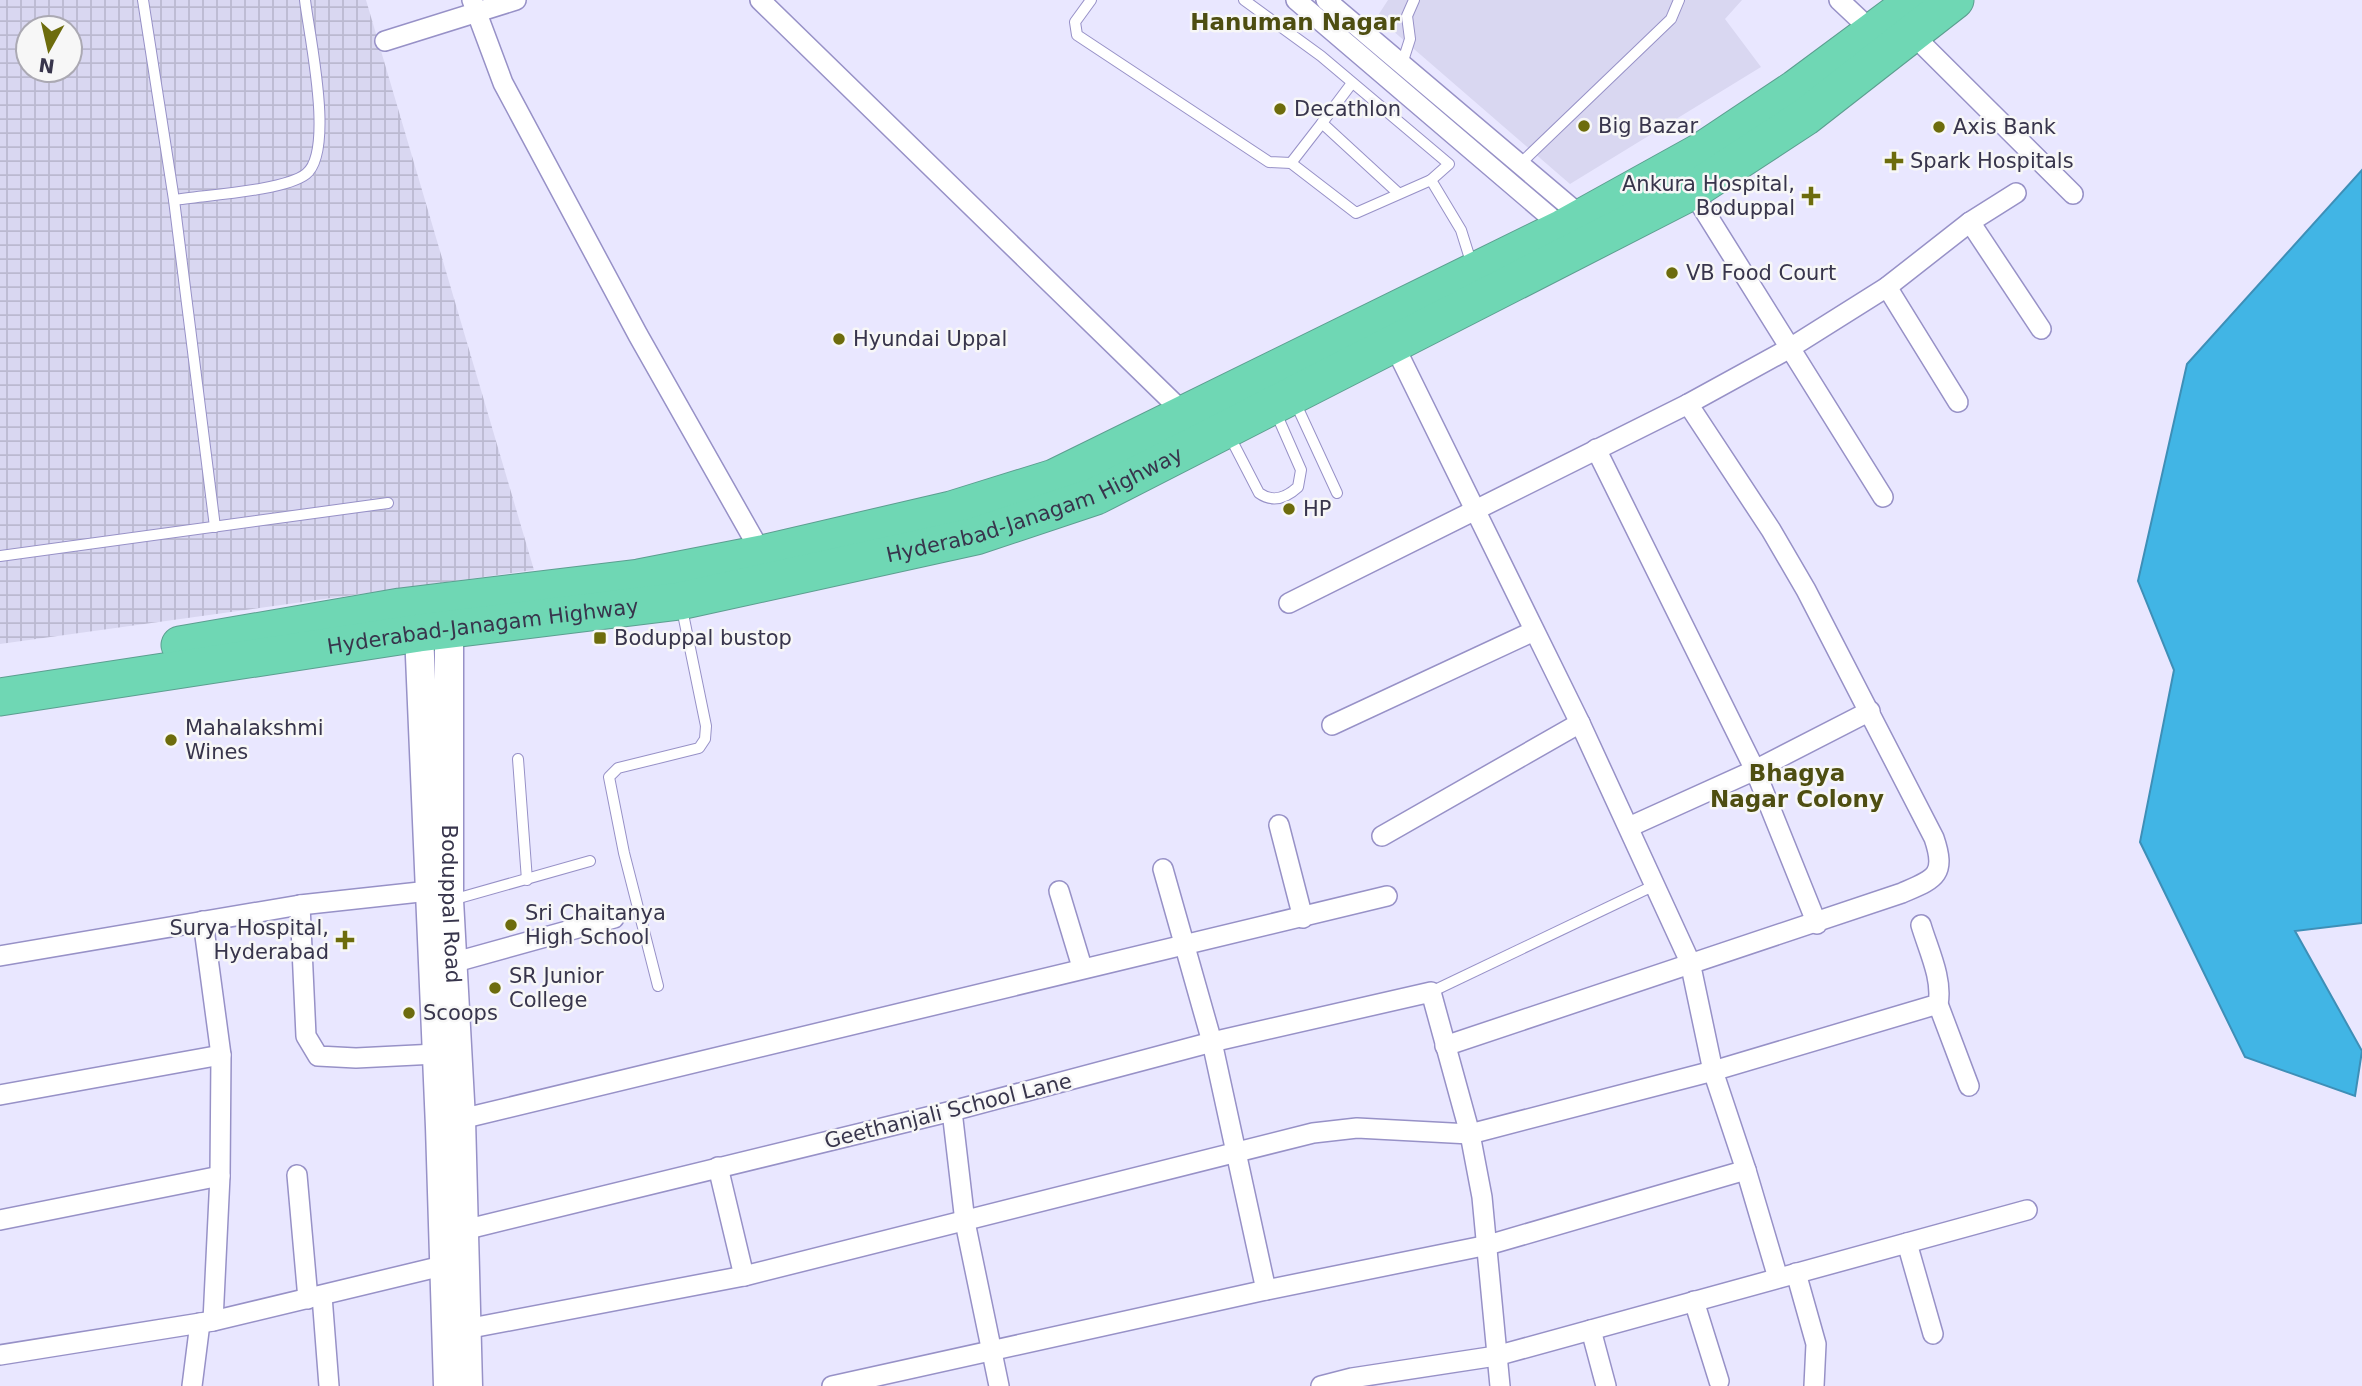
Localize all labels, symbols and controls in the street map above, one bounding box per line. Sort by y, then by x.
district label: Hanuman Nagar [1190,9,1400,35]
north arrow [14,14,84,84]
text: N [37,54,56,78]
place label: Decathlon [1294,97,1401,121]
marker: Decathlon [1272,101,1288,117]
place label: Big Bazar [1598,114,1698,138]
place label: Axis Bank [1953,115,2057,139]
marker: Big Bazar [1576,118,1592,134]
marker: Axis Bank [1931,119,1947,135]
place label: Spark Hospitals [1910,149,2074,173]
marker: Spark Hospitals [1884,151,1904,171]
place label: Ankura Hospital, Boduppal [1622,172,1795,220]
marker: Ankura Hospital, Boduppal [1801,186,1821,206]
place label: VB Food Court [1686,261,1836,285]
marker: VB Food Court [1664,265,1680,281]
place label: Hyundai Uppal [853,327,1007,351]
marker: Hyundai Uppal [831,331,847,347]
street label: Hyderabad-Janagam Highway [884,442,1187,567]
place label: HP [1303,497,1331,521]
marker: HP [1281,501,1297,517]
street label: Hyderabad-Janagam Highway [326,594,640,659]
place label: Boduppal bustop [614,626,792,650]
marker: Boduppal bustop [592,630,608,646]
place label: Mahalakshmi Wines [185,716,324,764]
marker: Mahalakshmi Wines [163,732,179,748]
district label: Bhagya Nagar Colony [1710,760,1884,812]
street label: Boduppal Road [437,825,466,984]
place label: Sri Chaitanya High School [525,901,666,949]
place label: Surya Hospital, Hyderabad [169,916,329,964]
marker: Sri Chaitanya High School [503,917,519,933]
marker: Surya Hospital, Hyderabad [335,930,355,950]
place label: SR Junior College [509,964,604,1012]
marker: SR Junior College [487,980,503,996]
place label: Scoops [423,1001,498,1025]
marker: Scoops [401,1005,417,1021]
street label: Geethanjali School Lane [822,1069,1074,1153]

